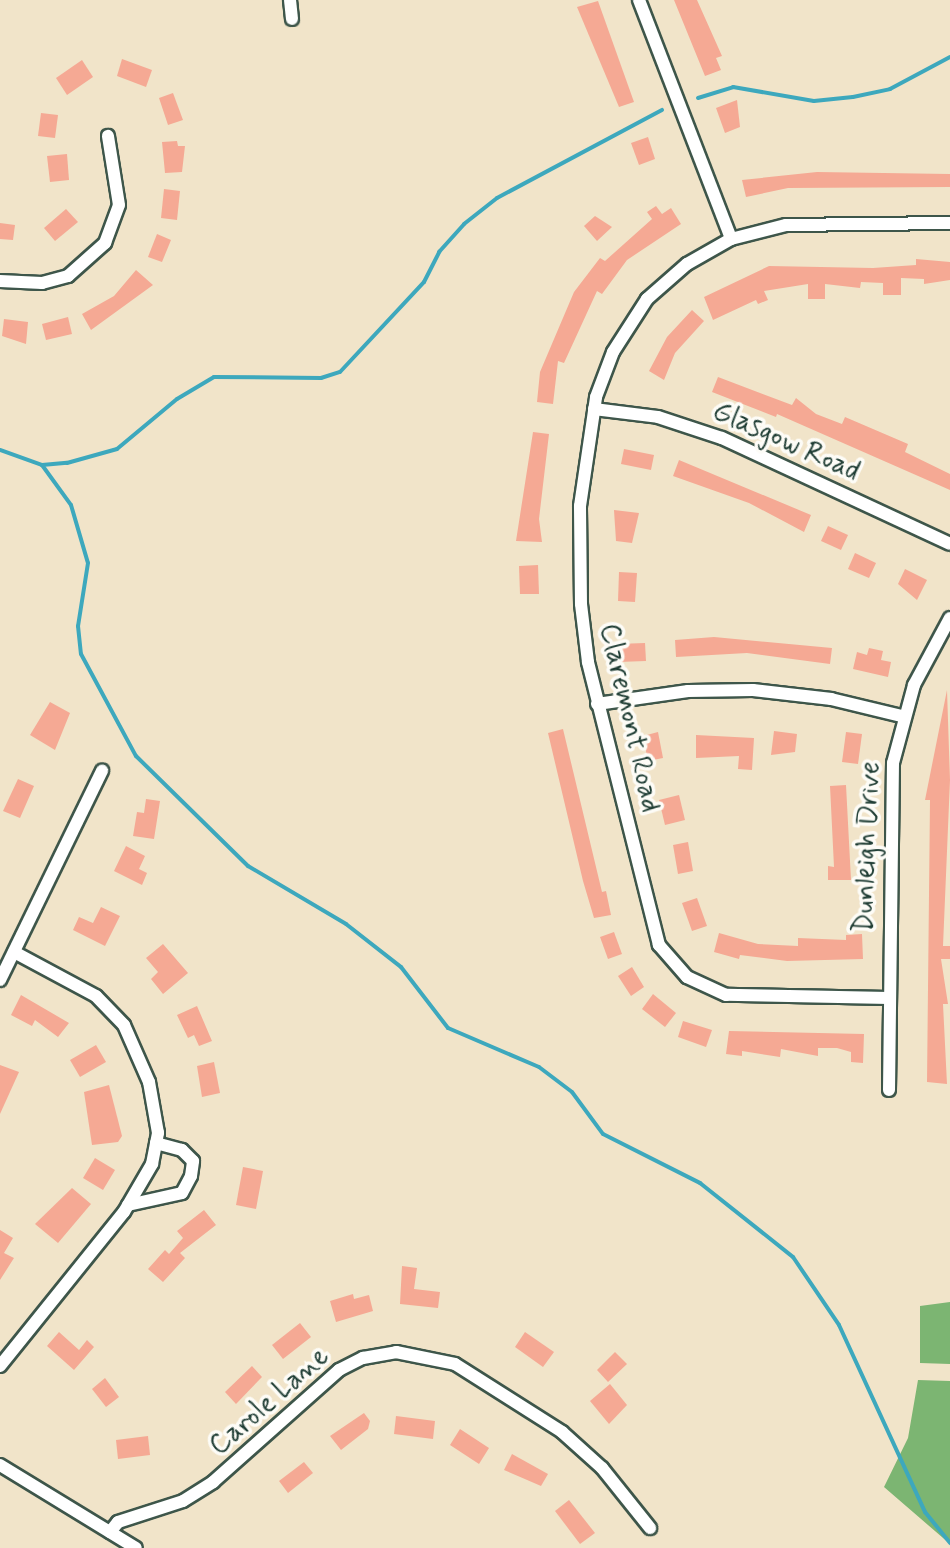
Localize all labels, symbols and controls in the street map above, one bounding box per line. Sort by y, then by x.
street label: Glasgow Road [708,395,864,489]
street label: Claremont Road [591,621,667,815]
street label: Dunleigh Drive [848,762,888,932]
street label: Carole Lane [204,1342,336,1462]

